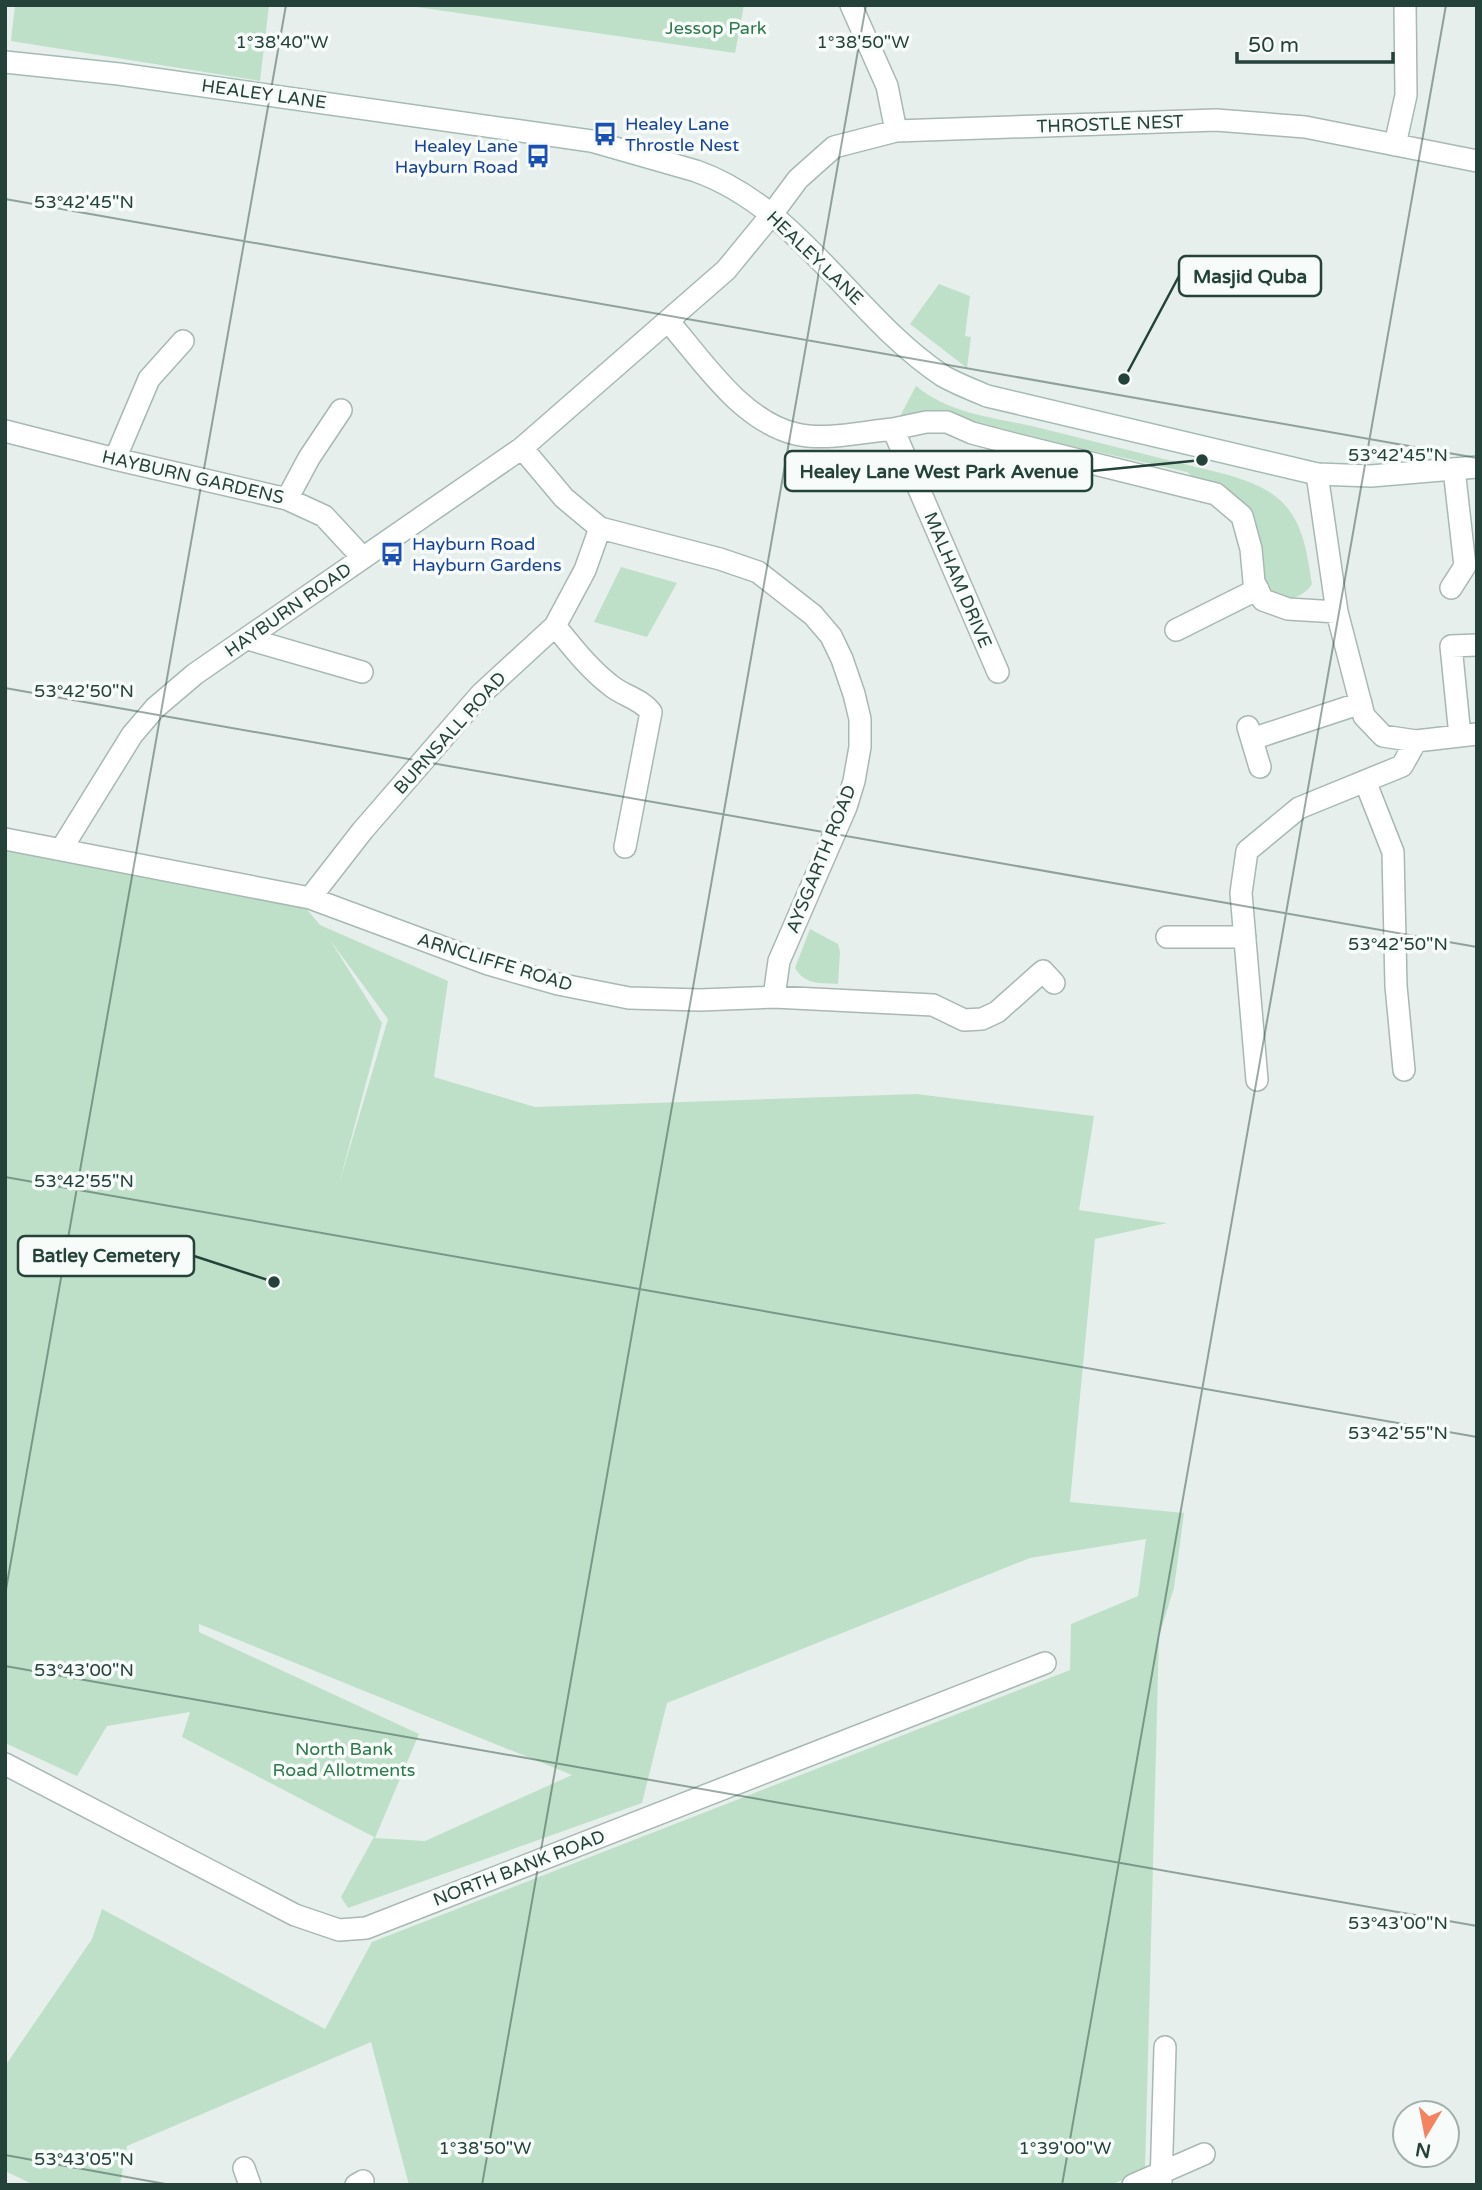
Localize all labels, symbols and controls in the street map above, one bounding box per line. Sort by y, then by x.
park label: Jessop Park [665,17,767,39]
scale bar [1237,21,1393,65]
text: 1°38'40"W [236,31,328,53]
text: 1°38'50"W [817,31,909,53]
text: 50 m [1248,33,1299,58]
street label: HEALEY LANE [200,74,328,114]
street label: THROSTLE NEST [1036,110,1184,138]
place label: Healey Lane Throstle Nest [625,113,739,156]
bus stop icon: Healey Lane Throstle Nest [591,120,619,148]
place label: Healey Lane Hayburn Road [395,135,518,178]
bus stop icon: Healey Lane Hayburn Road [524,142,552,170]
text: 53°42'45"N [34,191,134,213]
street label: HEALEY LANE [762,206,868,310]
callout: Masjid Quba [1179,256,1321,296]
text: Masjid Quba [1193,266,1307,289]
text: 53°42'45"N [1348,444,1448,466]
street label: HAYBURN GARDENS [100,445,286,509]
callout: Healey Lane West Park Avenue [785,451,1092,491]
text: Healey Lane West Park Avenue [800,461,1079,484]
street label: MALHAM DRIVE [919,509,997,651]
place label: Hayburn Road Hayburn Gardens [412,533,562,576]
bus stop icon: Hayburn Road Hayburn Gardens [378,540,406,568]
street label: HAYBURN ROAD [220,558,356,662]
street label: BURNSALL ROAD [389,667,511,799]
text: 53°42'50"N [34,680,134,702]
street label: AYSGARTH ROAD [781,782,861,936]
street label: ARNCLIFFE ROAD [415,928,575,996]
text: 53°42'50"N [1348,933,1448,955]
text: 53°42'55"N [34,1170,134,1192]
callout: Batley Cemetery [18,1236,194,1276]
text: Batley Cemetery [32,1245,181,1268]
text: 53°42'55"N [1348,1422,1448,1444]
text: 53°43'00"N [34,1659,134,1681]
park label: North Bank Road Allotments [273,1738,415,1781]
street label: NORTH BANK ROAD [430,1825,608,1911]
text: 53°43'00"N [1348,1912,1448,1934]
north arrow [1391,2099,1461,2169]
text: 1°38'50"W [439,2137,531,2159]
text: 1°39'00"W [1019,2137,1111,2159]
text: N [1414,2138,1433,2162]
text: 53°43'05"N [34,2148,134,2170]

